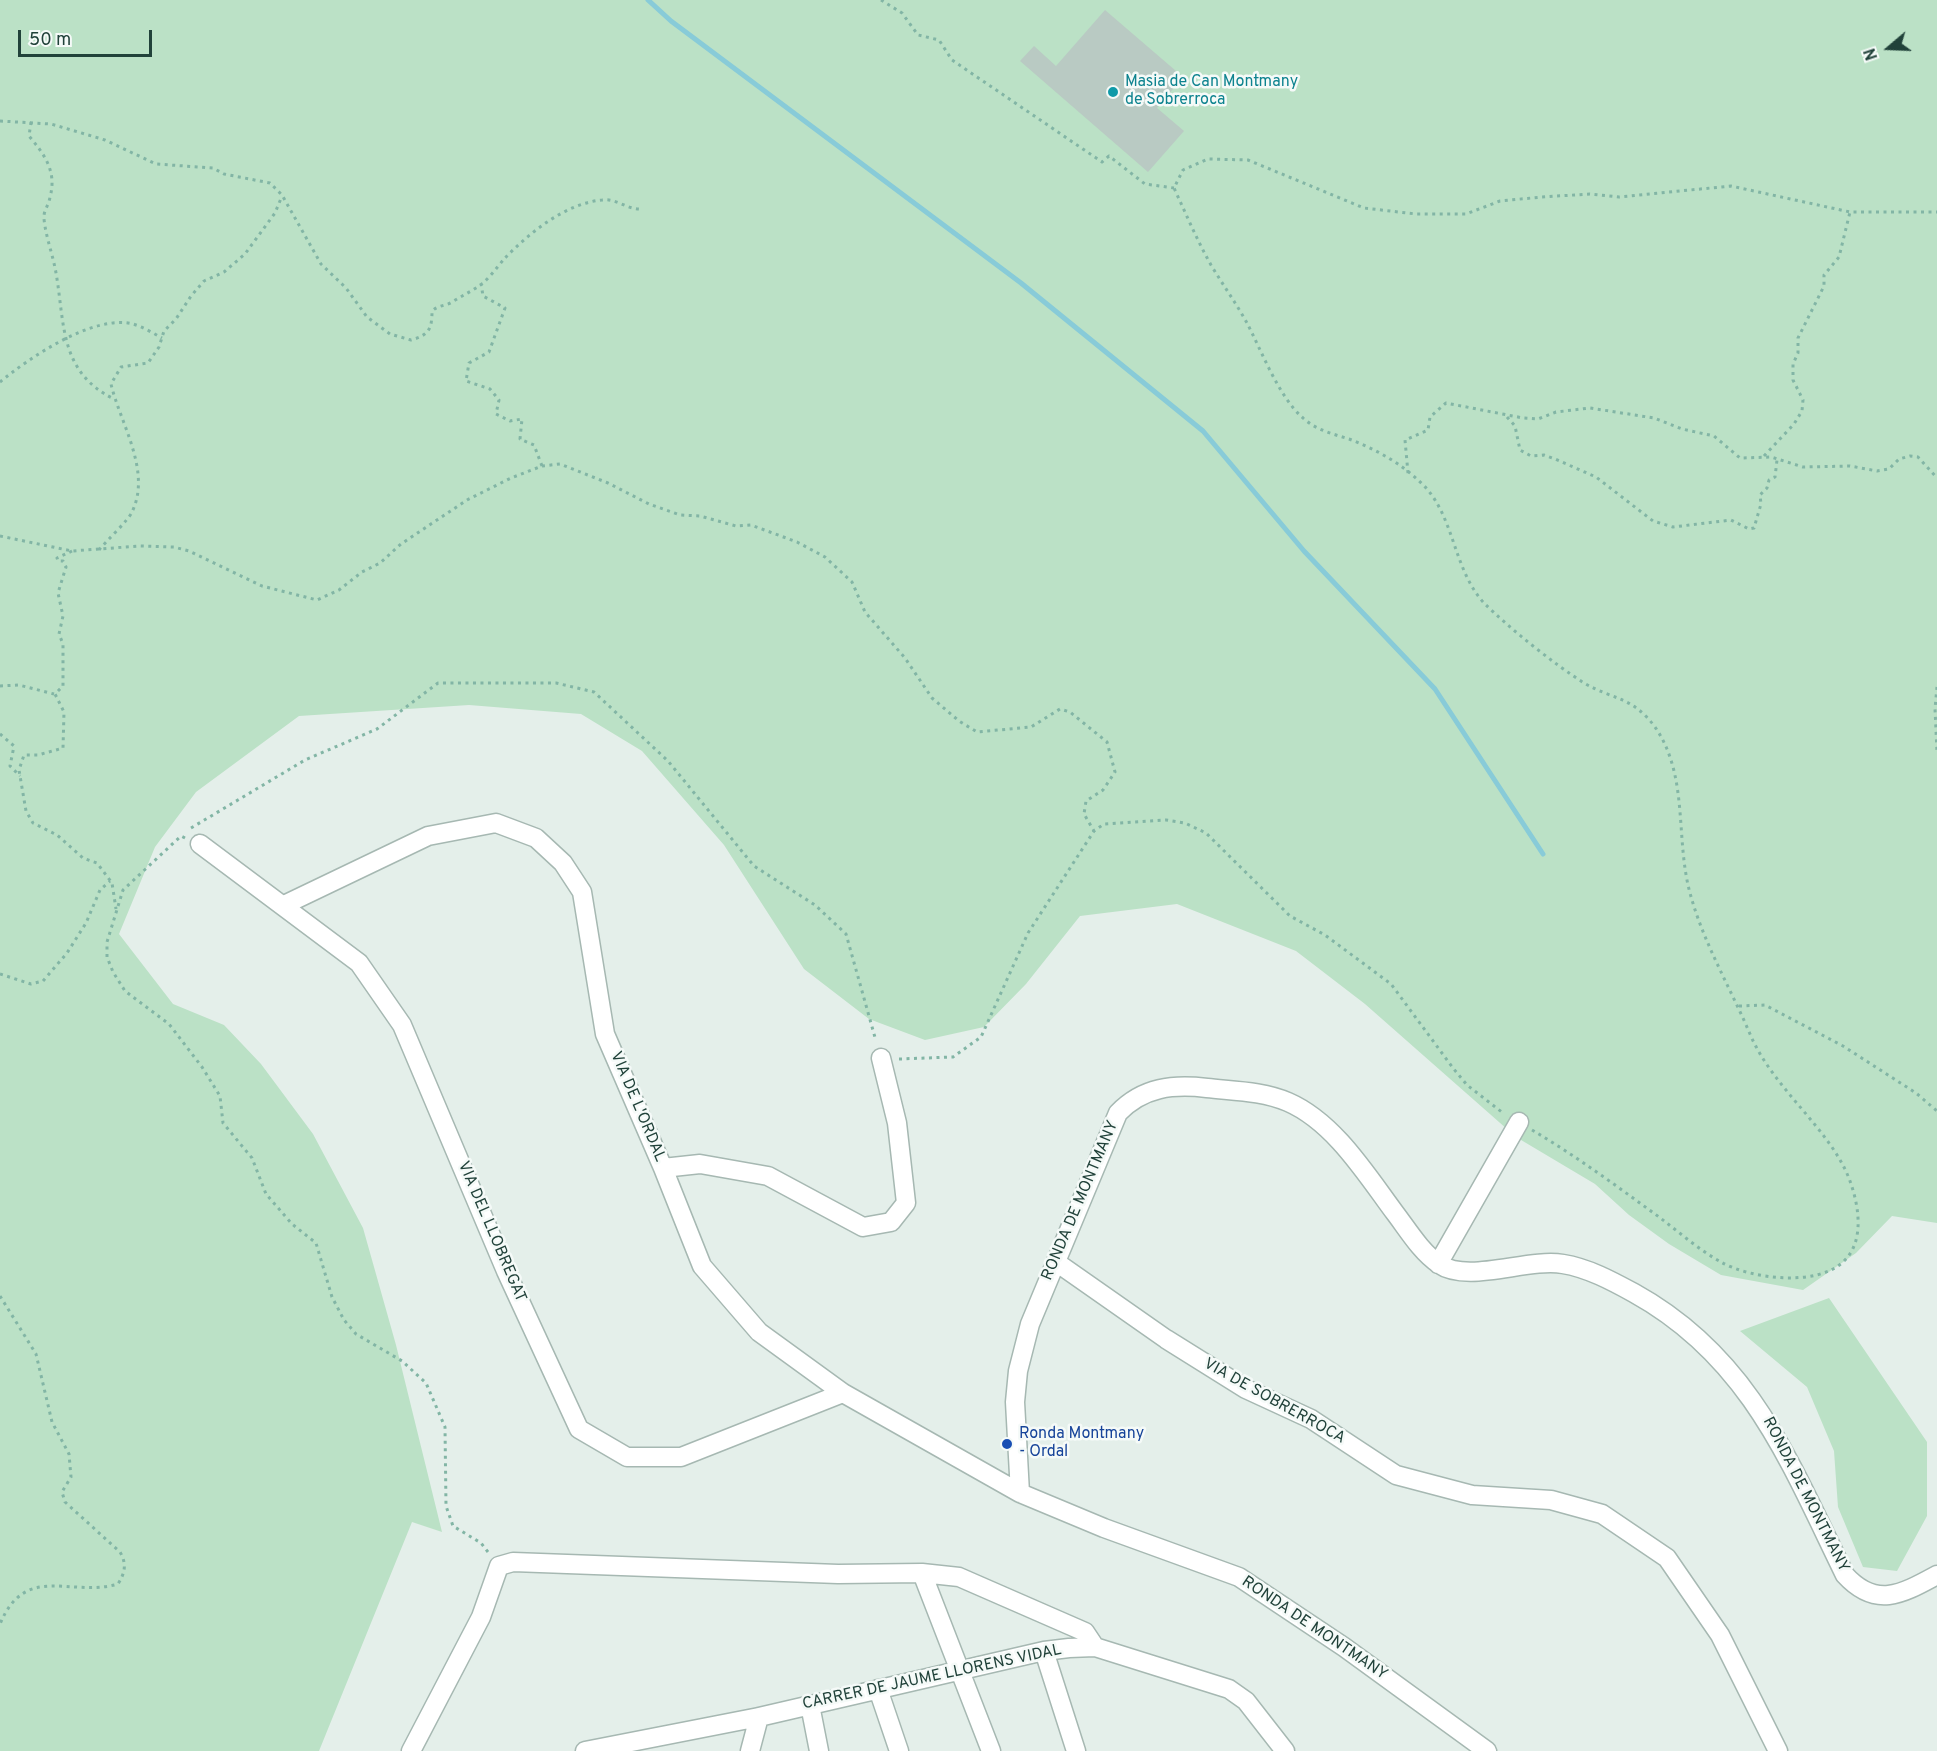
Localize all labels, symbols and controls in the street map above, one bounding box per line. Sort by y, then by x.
scale bar [21,18,154,56]
north arrow [1859,18,1919,78]
text: 50 m [29,29,71,52]
text: N [1861,45,1883,63]
place label: Masia de Can Montmany de Sobrerroca [1125,73,1298,111]
marker: Masia de Can Montmany de Sobrerroca [1106,85,1120,99]
street label: VIA DE L'ORDAL [605,1049,669,1165]
street label: RONDA DE MONTMANY [1039,1118,1123,1284]
street label: VIA DEL LLOBREGAT [453,1159,529,1305]
street label: VIA DE SOBRERROCA [1200,1355,1348,1449]
street label: RONDA DE MONTMANY [1757,1414,1853,1576]
place label: Ronda Montmany - Ordal [1019,1425,1144,1463]
marker: Ronda Montmany - Ordal [1000,1437,1014,1451]
street label: RONDA DE MONTMANY [1237,1573,1391,1685]
street label: CARRER DE JAUME LLORENS VIDAL [801,1641,1063,1715]

